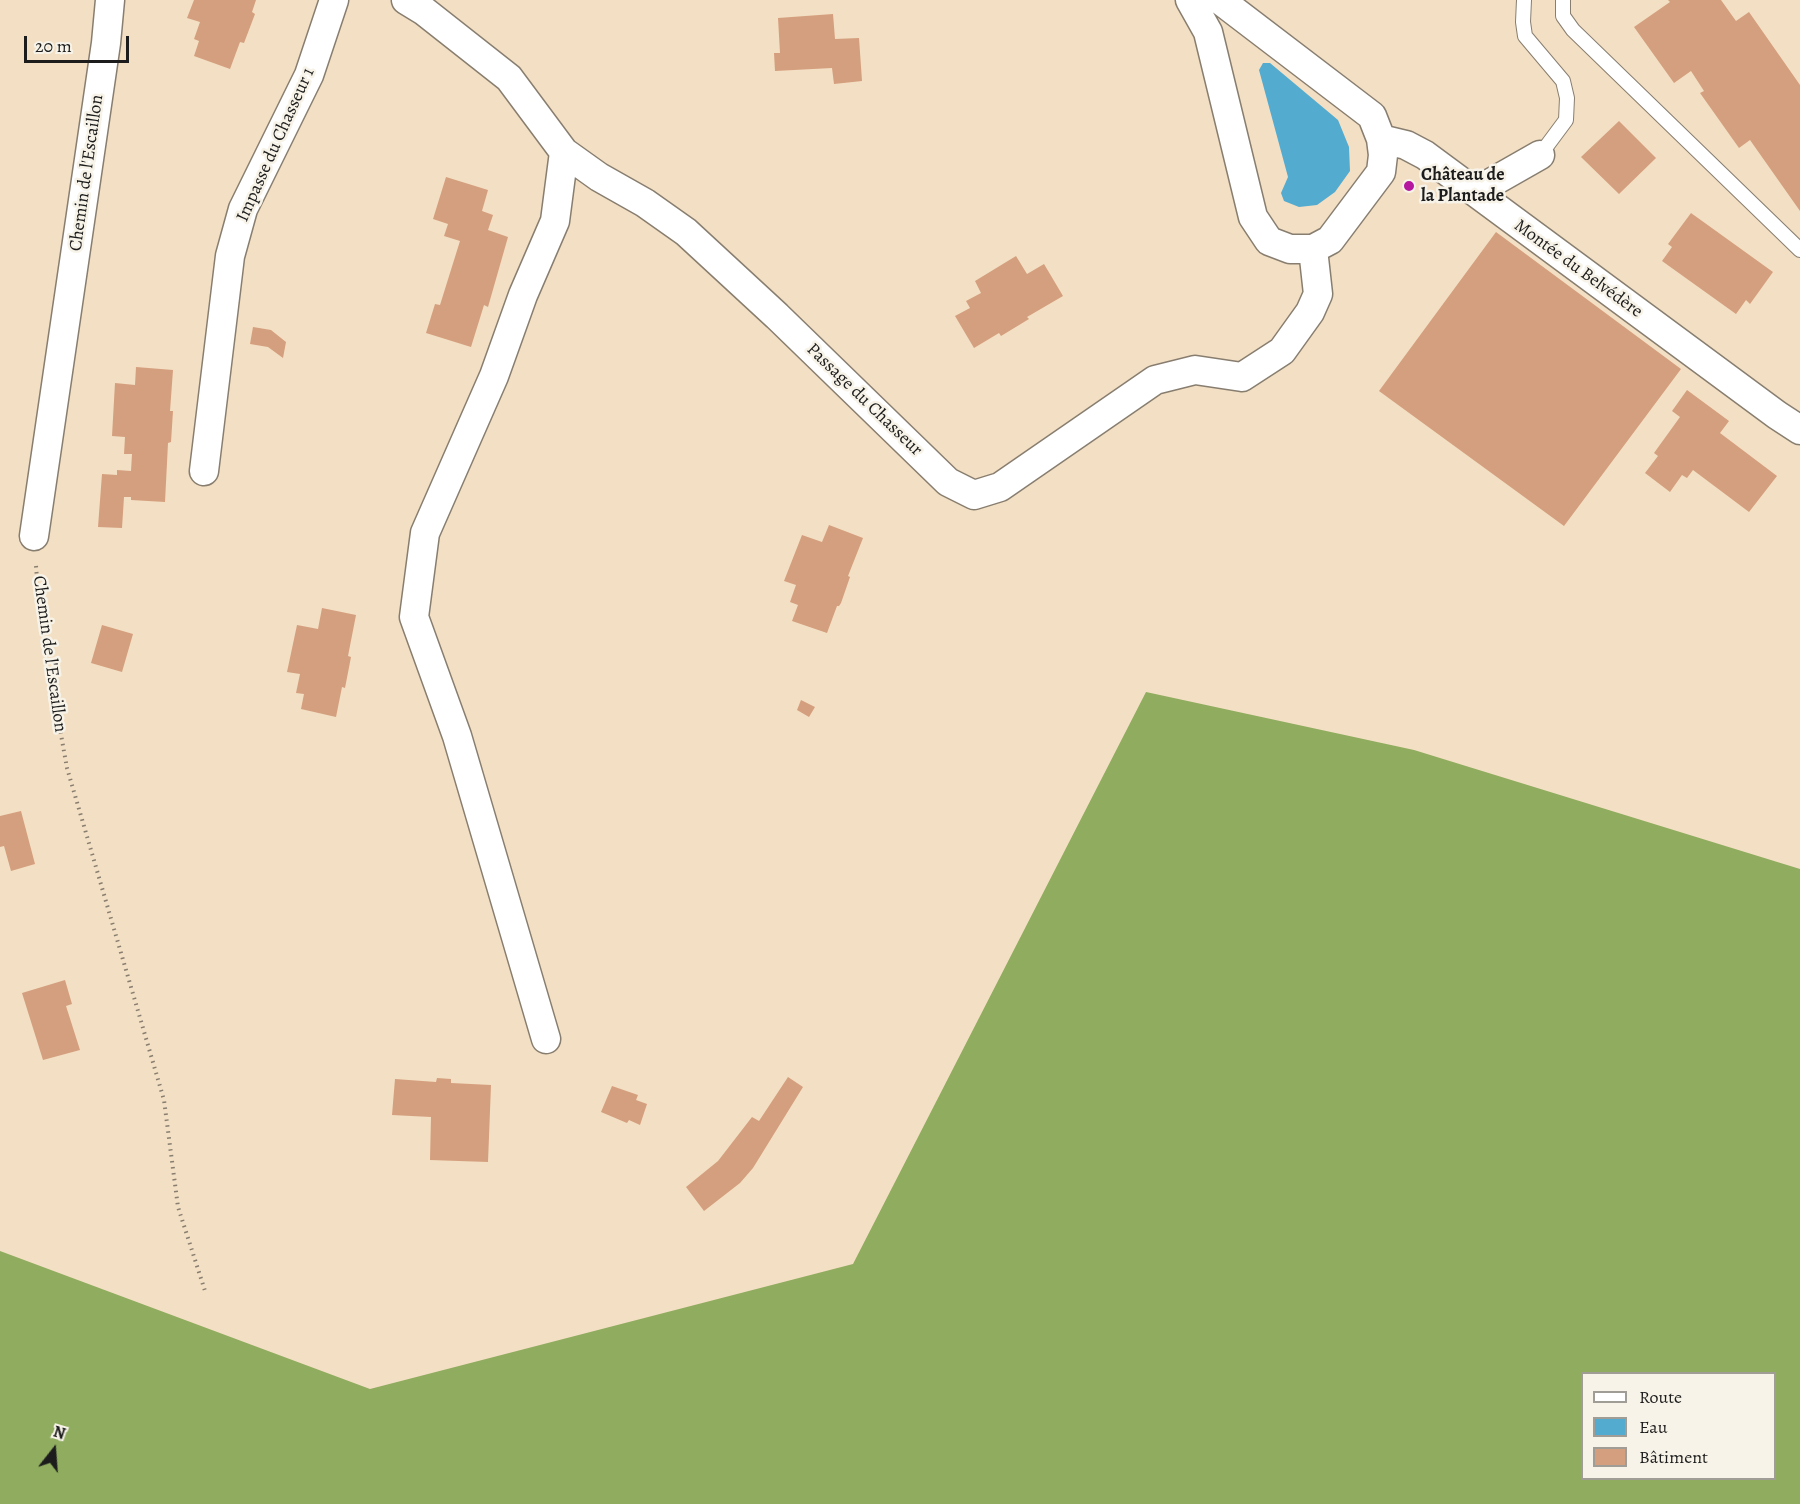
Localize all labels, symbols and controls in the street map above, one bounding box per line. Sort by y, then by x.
scale bar [27,24,132,62]
text: 20 m [35,34,72,58]
street label: Impasse du Chasseur 1 [232,65,320,225]
street label: Chemin de l'Escaillon [65,93,109,253]
place label: Château de la Plantade [1421,165,1504,207]
marker: Château de la Plantade [1402,179,1416,193]
street label: Montée du Belvédère [1510,215,1646,323]
street label: Passage du Chasseur [802,339,926,461]
street label: Chemin de l'Escaillon [27,574,71,734]
legend [1581,1372,1776,1480]
text: Route [1639,1385,1682,1409]
text: Eau [1639,1415,1667,1439]
north arrow [24,1420,84,1480]
text: N [50,1421,68,1445]
text: Bâtiment [1639,1445,1708,1469]

